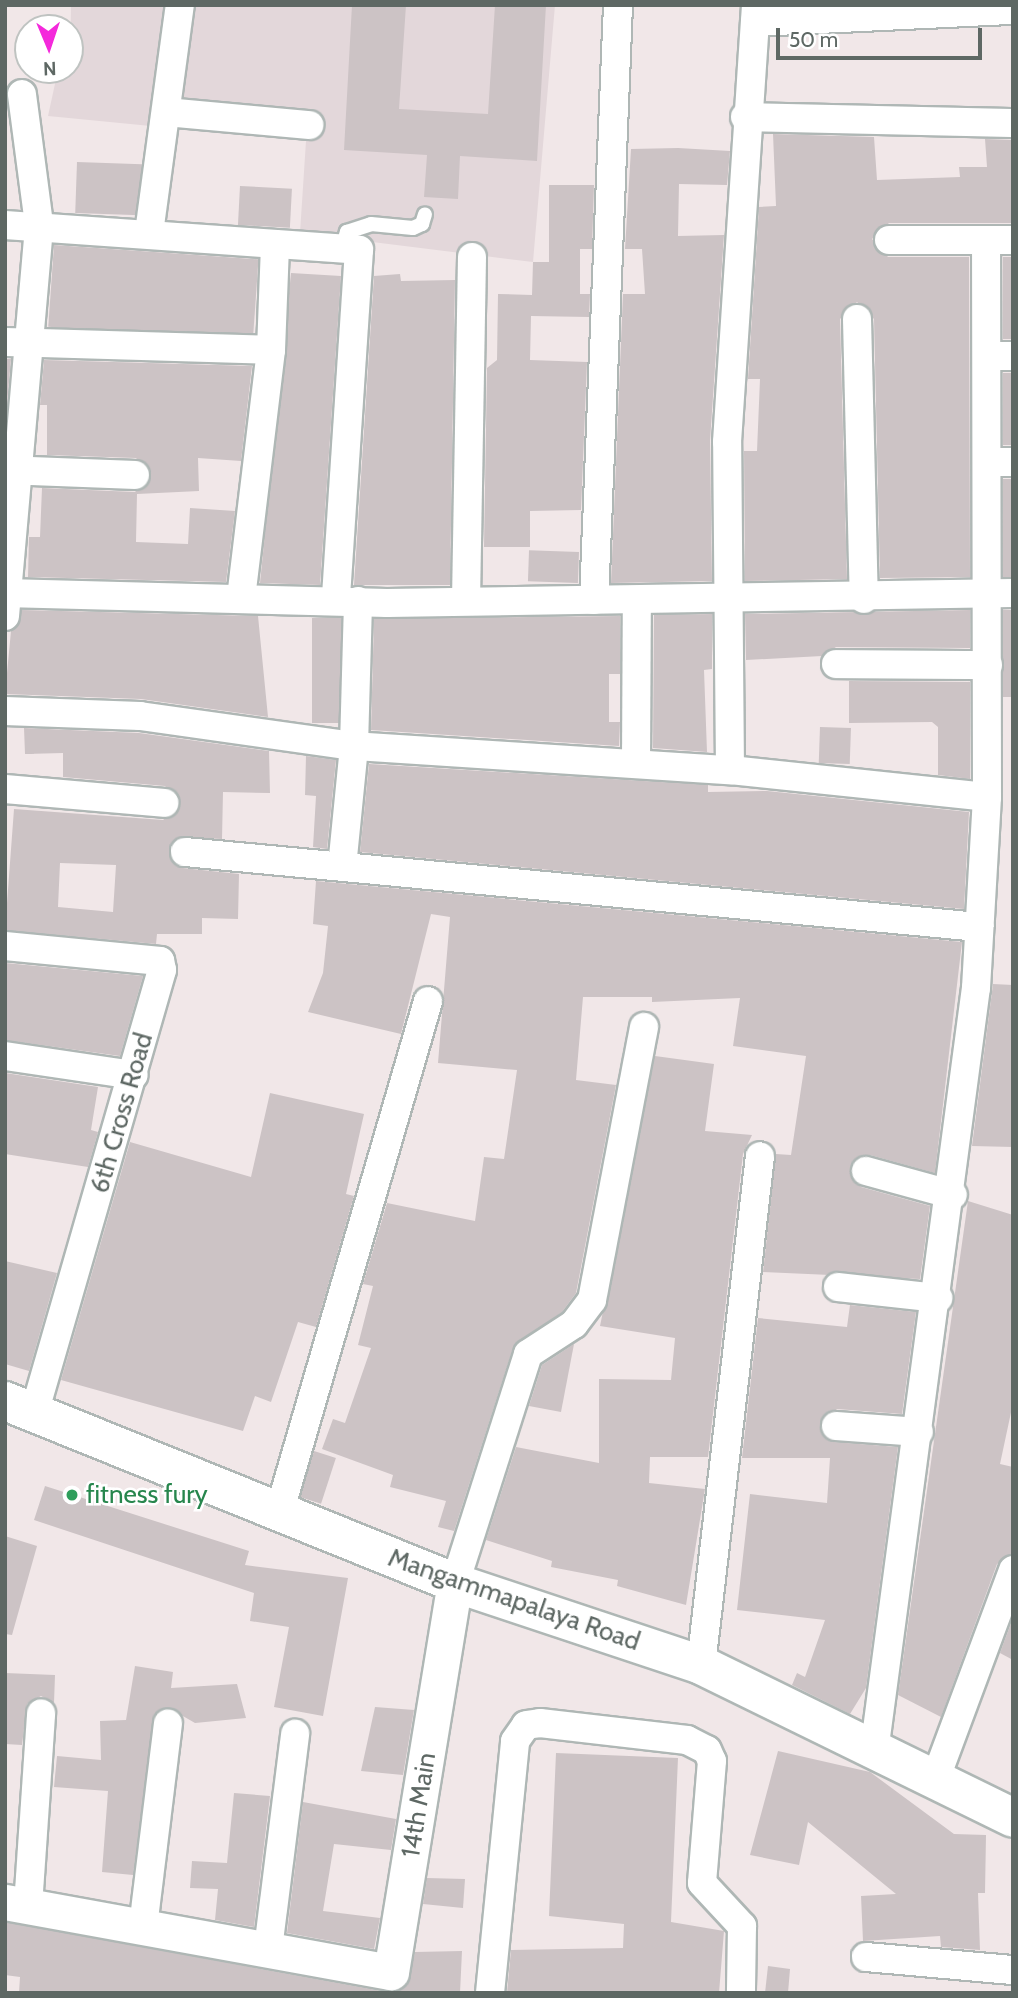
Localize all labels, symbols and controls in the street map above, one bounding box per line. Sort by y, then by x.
north arrow [14,14,84,84]
scale bar [780,14,986,58]
text: 50 m [789,27,838,52]
text: N [43,57,57,80]
street label: 6th Cross Road [84,1029,160,1197]
place label: fitness fury [86,1479,208,1511]
marker: fitness fury [64,1487,80,1503]
street label: Mangammapalaya Road [384,1542,644,1658]
street label: 14th Main [395,1750,443,1860]

